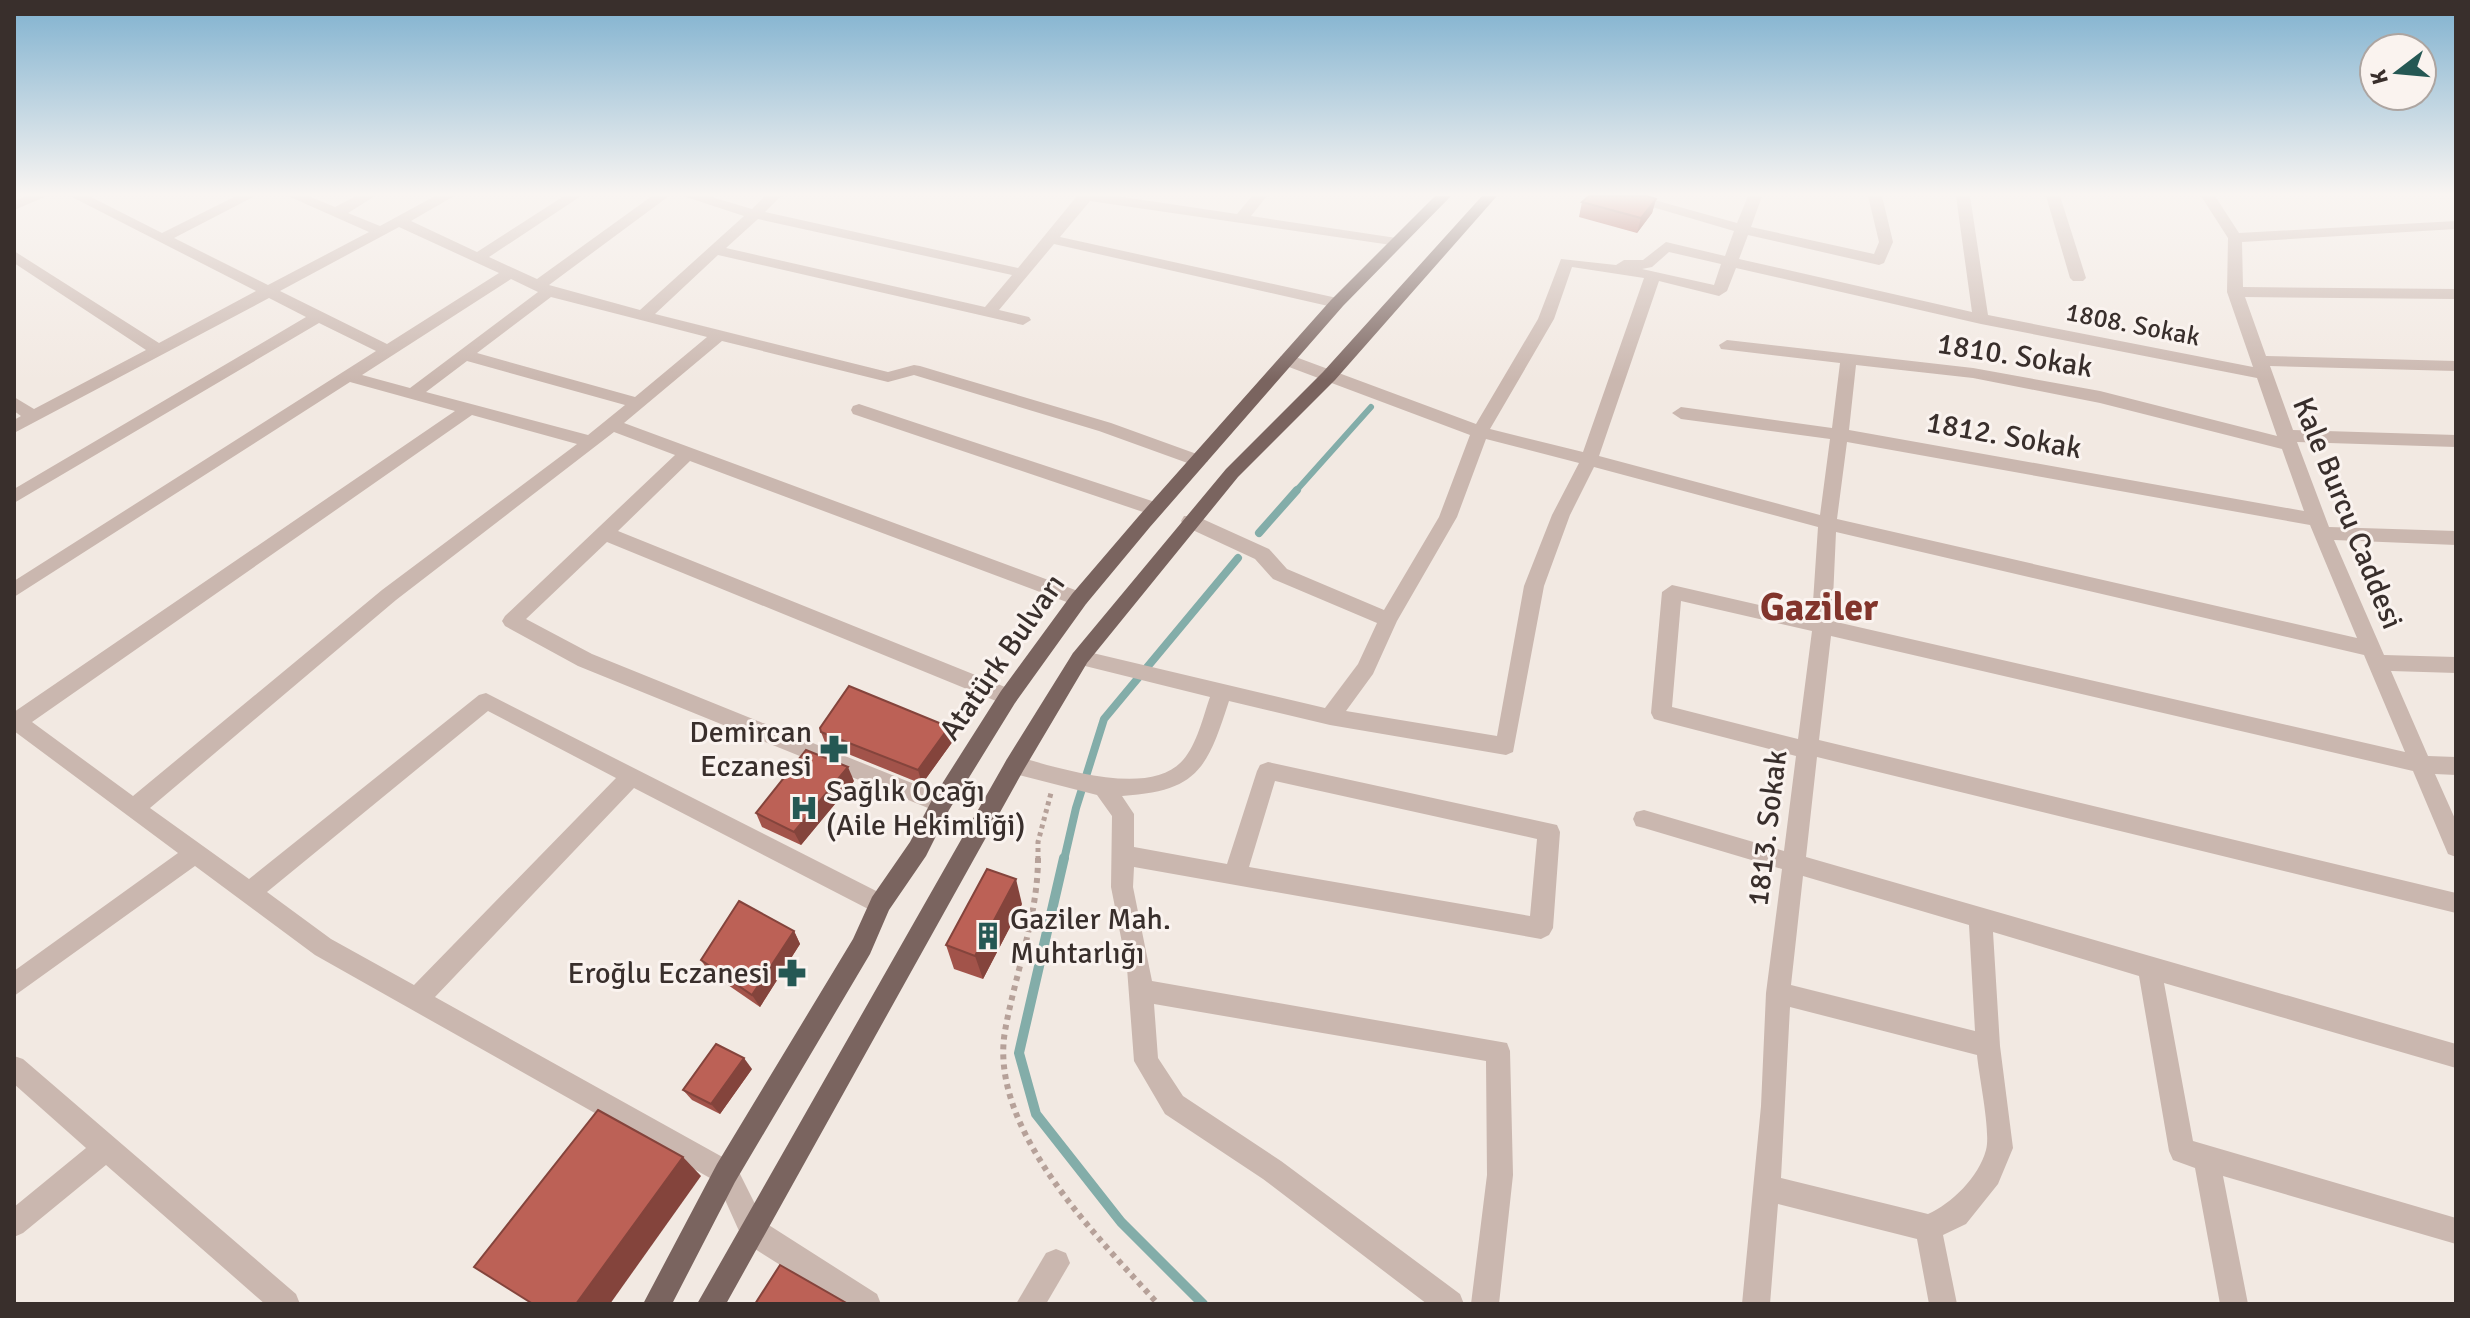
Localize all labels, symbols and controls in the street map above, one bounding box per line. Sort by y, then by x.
north arrow [2358,32,2438,112]
text: K [2364,67,2394,88]
street label: 1808. Sokak [2063,296,2203,354]
street label: 1810. Sokak [1935,325,2095,386]
street label: Kale Burcu Caddesi [2284,392,2411,634]
street label: 1812. Sokak [1923,404,2084,467]
street label: Atatürk Bulvarı [932,567,1073,748]
district label: Gaziler [1760,584,1879,631]
place label: Demircan Eczanesi [689,714,812,785]
pharmacy icon: Demircan Eczanesi [819,734,849,764]
street label: 1813. Sokak [1740,748,1795,908]
place label: Sağlık Ocağı (Aile Hekimliği) [826,773,1025,844]
hospital icon: Sağlık Ocağı (Aile Hekimliği) [789,793,819,823]
place label: Gaziler Mah. Muhtarlığı [1010,901,1171,972]
building icon: Gaziler Mah. Muhtarlığı [973,921,1003,951]
place label: Eroğlu Eczanesi [568,955,770,992]
pharmacy icon: Eroğlu Eczanesi [777,958,807,988]

